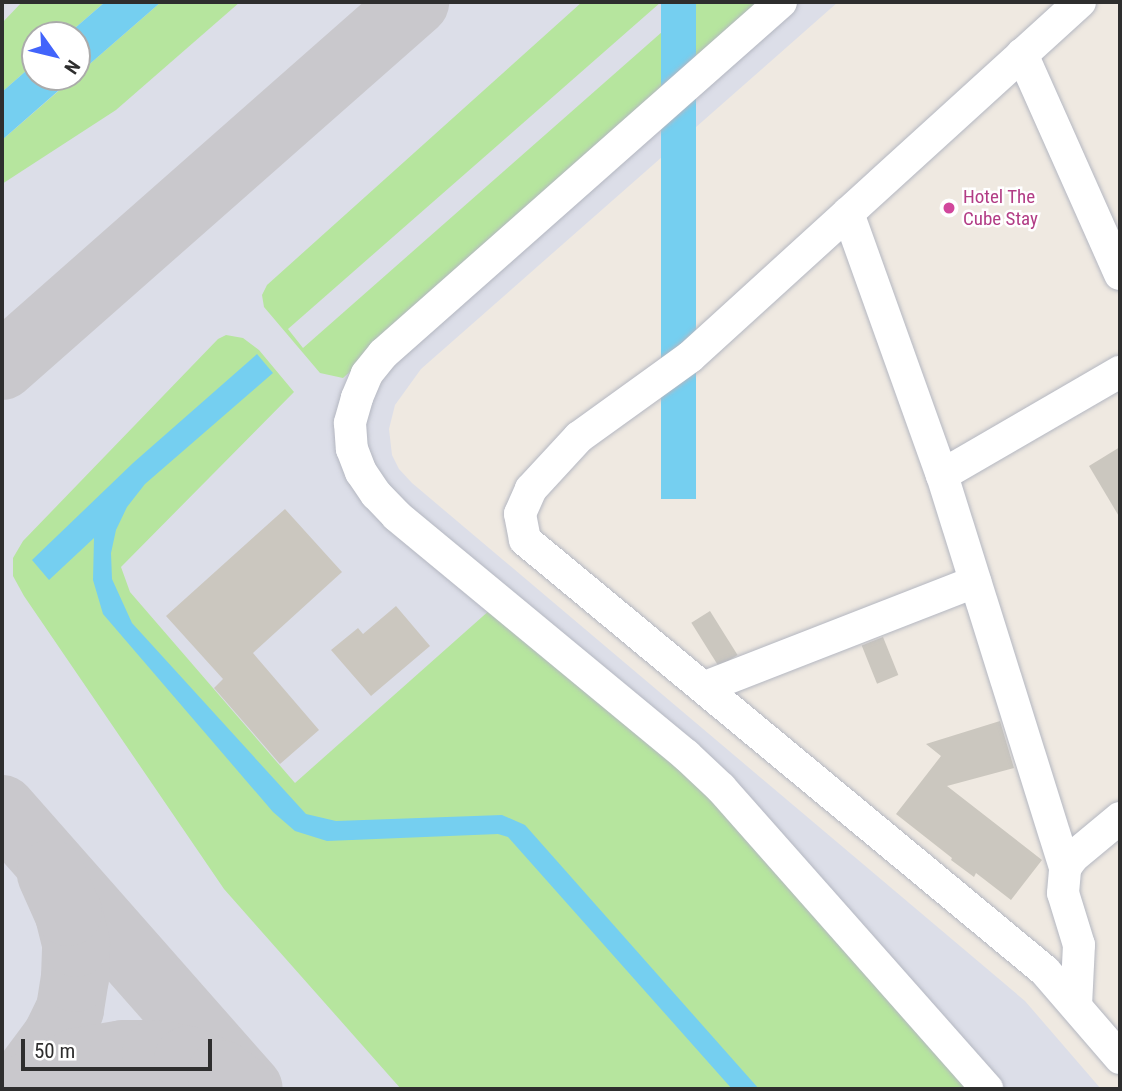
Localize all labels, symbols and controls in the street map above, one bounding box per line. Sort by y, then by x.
north arrow [21,21,91,91]
text: N [59,56,85,78]
place label: Hotel The Cube Stay [963,186,1038,230]
marker: Hotel The Cube Stay [941,200,957,216]
scale bar [24,1024,215,1068]
text: 50 m [34,1039,75,1063]

